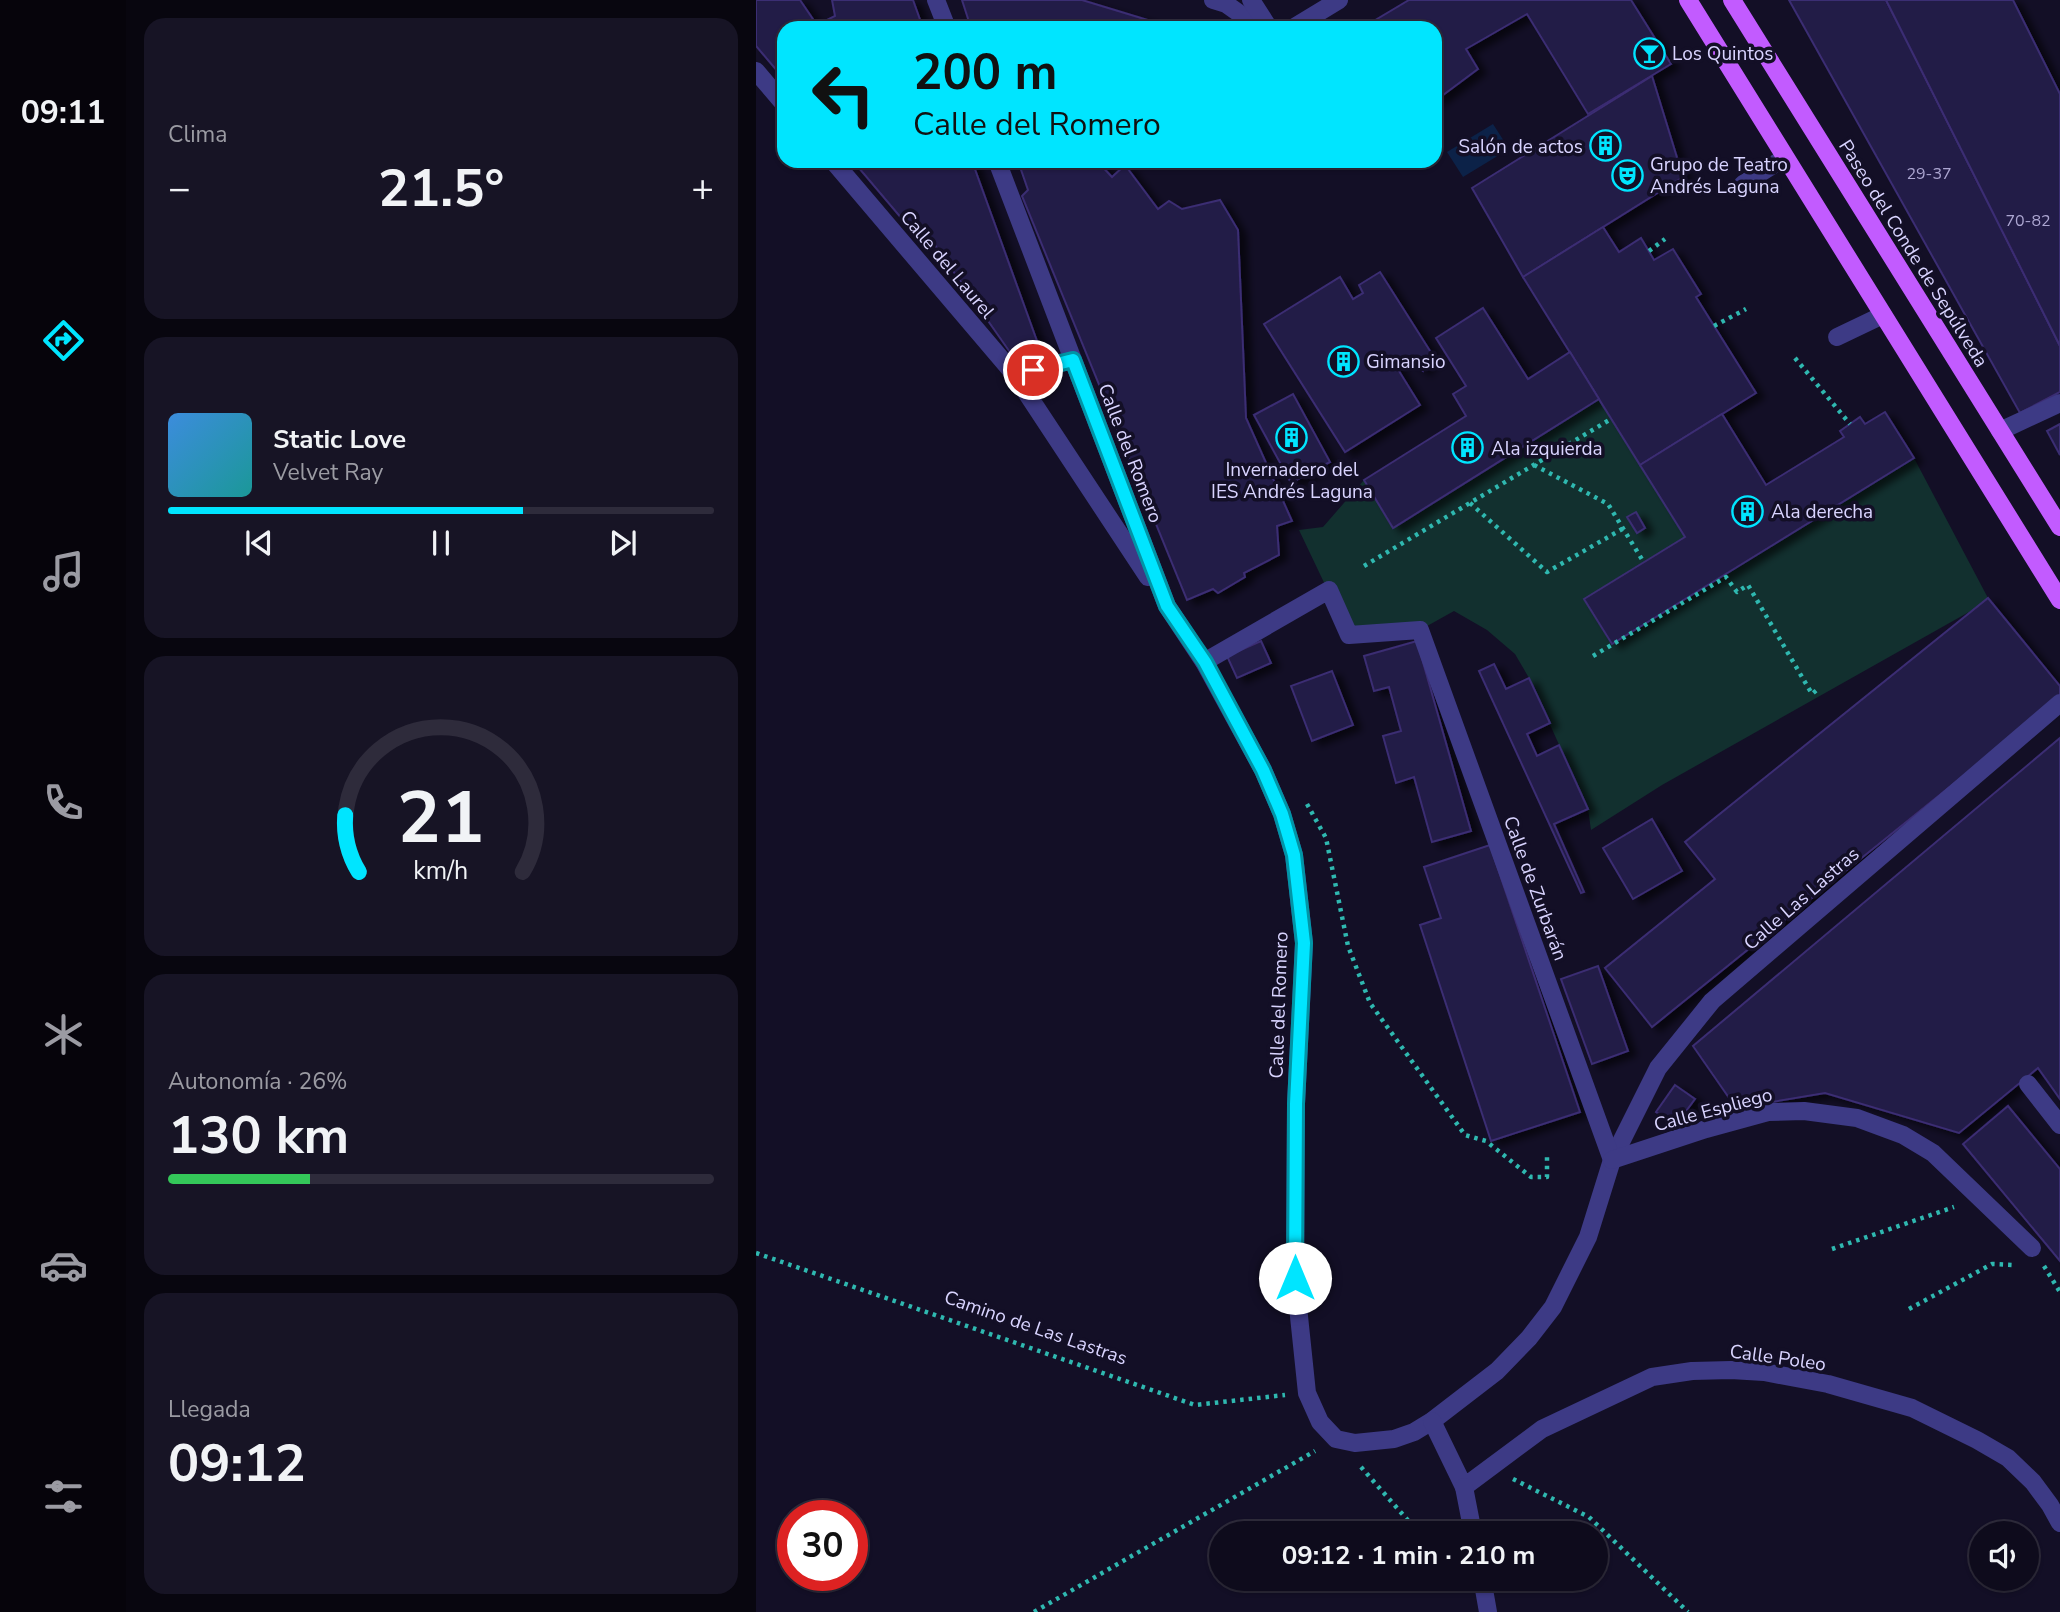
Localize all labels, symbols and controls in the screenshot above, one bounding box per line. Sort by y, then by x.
bar icon: Los Quintos [1632,36,1666,70]
text: 200 m [913,39,1057,106]
place label: Los Quintos [1672,41,1774,67]
icon: left [798,49,889,140]
text: 09:11 [21,91,105,134]
text: Calle del Romero [913,103,1161,146]
text: Clima [168,119,228,150]
building icon: Salón de actos [1589,129,1623,163]
place label: Salón de actos [1458,134,1583,160]
street label: Paseo del Conde de Sepúlveda [1832,135,1994,372]
place label: Grupo de Teatro Andrés Laguna [1650,152,1788,200]
text: 21.5° [378,153,504,224]
theatre icon: Grupo de Teatro Andrés Laguna [1610,158,1644,192]
text: − [168,163,191,214]
text: + [691,163,714,214]
house number: 29-37 [1906,163,1952,185]
street label: Calle del Laurel [894,205,1000,325]
house number: 70-82 [2005,210,2051,232]
icon: directions [39,316,88,365]
pin [1003,340,1063,400]
building icon: Gimansio [1326,344,1360,378]
place label: Gimansio [1366,349,1445,375]
icon: arrive [1014,351,1052,389]
street label: Calle del Romero [1092,380,1169,527]
building icon: Invernadero del IES Andrés Laguna [1275,421,1309,455]
text: Static Love [273,422,406,457]
building icon: Ala izquierda [1451,431,1485,465]
place label: Ala izquierda [1491,436,1603,462]
text: Velvet Ray [273,457,383,488]
place label: Invernadero del IES Andrés Laguna [1211,457,1373,505]
building icon: Ala derecha [1731,494,1765,528]
place label: Ala derecha [1771,499,1873,525]
icon: previous [240,524,278,562]
icon: pause [422,524,460,562]
icon: next [604,524,642,562]
icon: music [39,547,88,596]
text: 21 [397,768,485,868]
icon: phone [39,778,88,827]
street label: Calle de Zurbarán [1497,813,1573,964]
street label: Calle Las Lastras [1738,841,1865,956]
text: km/h [413,854,469,888]
street label: Calle del Romero [1263,931,1295,1079]
icon: climate [39,1010,88,1059]
text: Autonomía · 26% [168,1066,348,1097]
street label: Calle Espliego [1651,1082,1775,1138]
text: 130 km [168,1100,349,1171]
icon: car [39,1241,88,1290]
position arrow [1258,1241,1332,1315]
street label: Camino de Las Lastras [941,1284,1131,1371]
street label: Calle Poleo [1728,1338,1828,1378]
text: Llegada [168,1394,251,1425]
text: 09:12 [168,1428,306,1499]
icon: filters [39,1472,88,1521]
speed limit sign: 30 [777,1500,868,1591]
map controls [1969,1521,2039,1591]
button: sound [1969,1521,2039,1591]
text: 09:12 · 1 min · 210 m [1282,1538,1535,1573]

